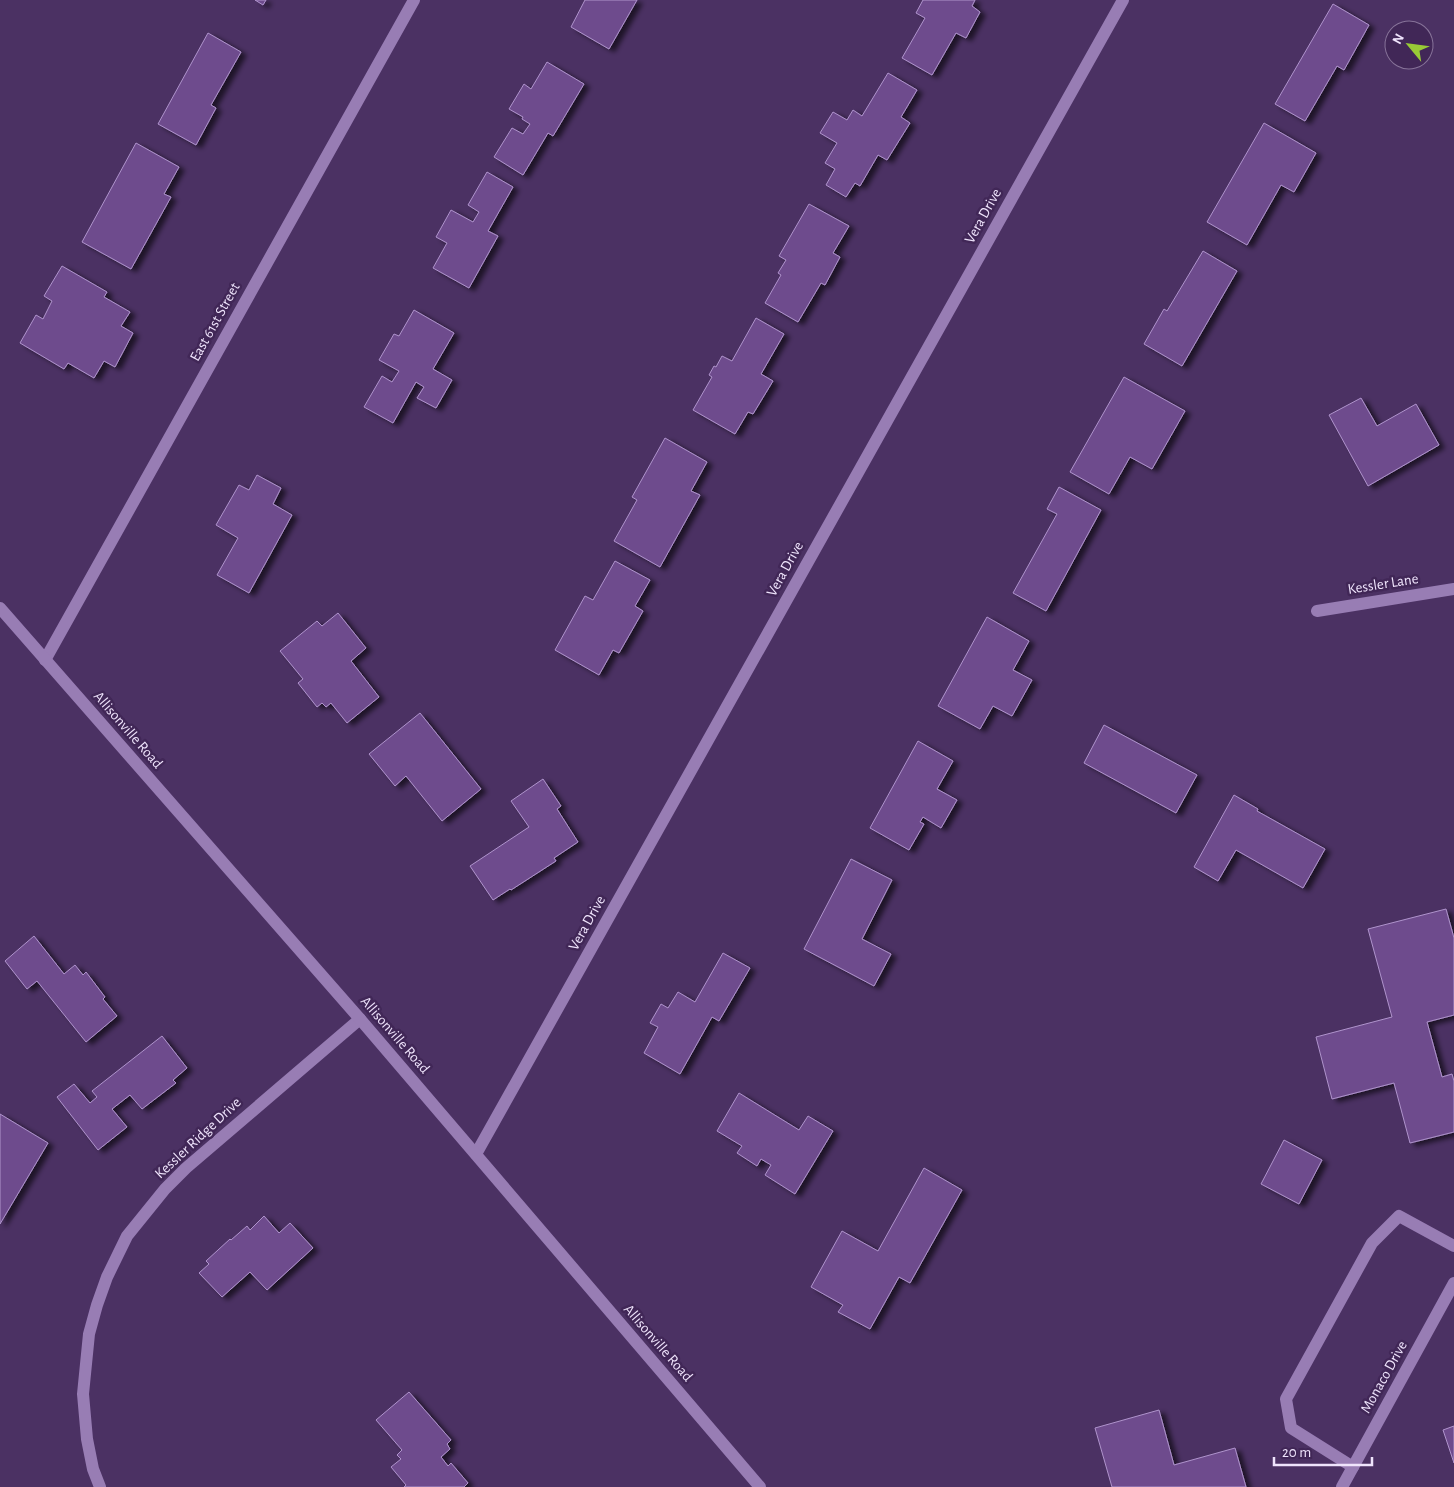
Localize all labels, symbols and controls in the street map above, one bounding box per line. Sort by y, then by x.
north arrow [1384,20,1434,70]
text: N [1390,32,1407,47]
street label: Vera Drive [962,186,1004,246]
street label: East 61st Street [187,280,243,364]
street label: Vera Drive [764,539,806,599]
street label: Kessler Lane [1347,571,1420,597]
street label: Allisonville Road [91,689,165,772]
street label: Vera Drive [566,893,608,953]
street label: Allisonville Road [358,994,432,1077]
street label: Kessler Ridge Drive [152,1094,244,1181]
street label: Allisonville Road [621,1302,695,1385]
street label: Monaco Drive [1358,1338,1410,1416]
scale bar [1274,1434,1372,1466]
text: 20 m [1282,1445,1311,1460]

